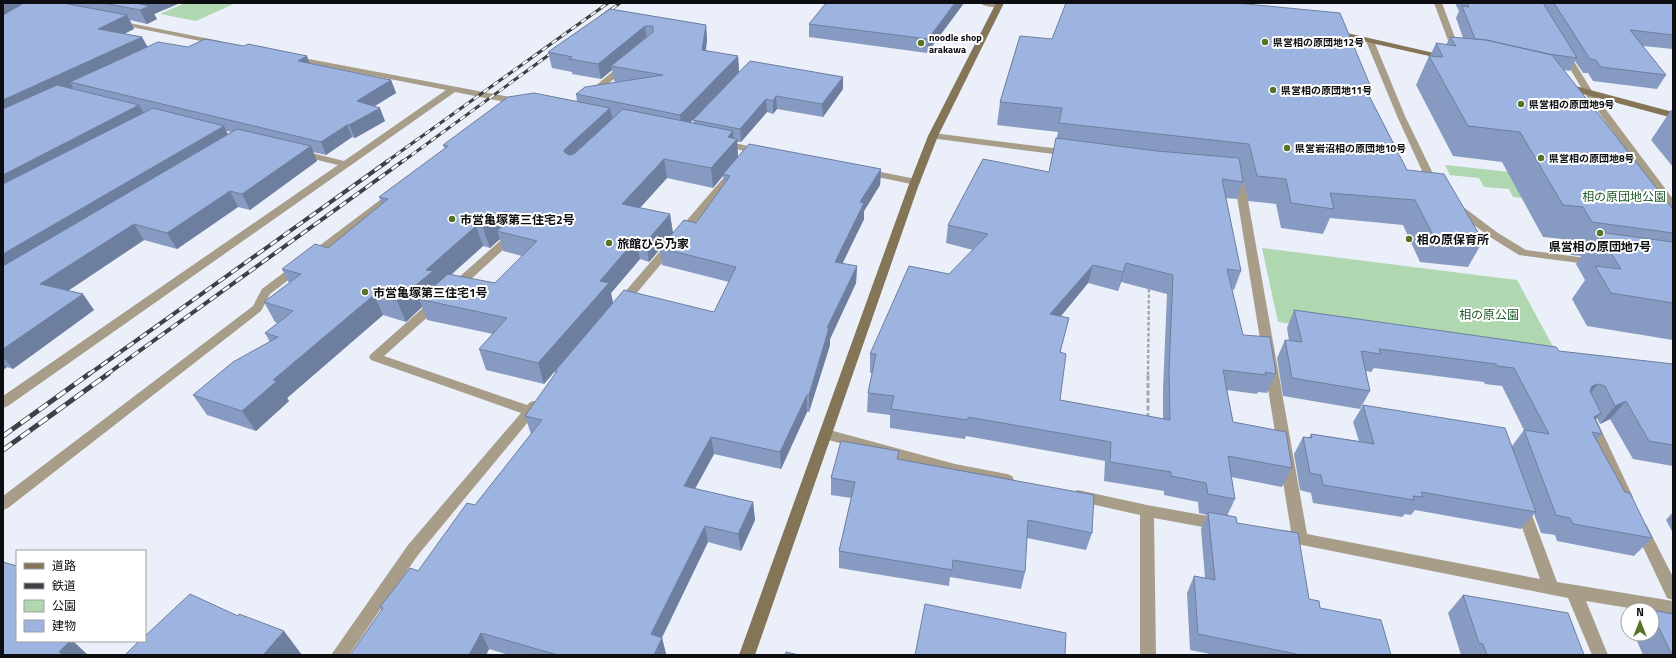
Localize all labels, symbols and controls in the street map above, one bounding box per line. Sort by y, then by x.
place label: noodle shop arakawa [929,30,982,57]
place label: 県営相の原団地12号 [1273,35,1364,50]
marker: 県営相の原団地12号 [1260,37,1270,47]
marker: noodle shop arakawa [916,38,926,48]
place label: 県営相の原団地11号 [1281,83,1372,98]
marker: 県営相の原団地11号 [1268,85,1278,95]
place label: 県営相の原団地9号 [1529,97,1615,112]
marker: 県営相の原団地9号 [1516,99,1526,109]
place label: 県営岩沼相の原団地10号 [1295,141,1406,156]
marker: 県営岩沼相の原団地10号 [1282,143,1292,153]
place label: 県営相の原団地8号 [1549,151,1635,166]
marker: 県営相の原団地8号 [1536,153,1546,163]
park label: 相の原団地公園 [1582,187,1666,206]
place label: 市営亀塚第三住宅2号 [460,210,575,229]
marker: 市営亀塚第三住宅2号 [447,214,457,224]
marker: 県営相の原団地7号 [1595,228,1605,238]
place label: 相の原保育所 [1417,230,1489,249]
place label: 旅館ひら乃家 [617,234,689,253]
marker: 相の原保育所 [1404,234,1414,244]
place label: 県営相の原団地7号 [1549,237,1651,256]
marker: 旅館ひら乃家 [604,238,614,248]
place label: 市営亀塚第三住宅1号 [373,283,488,302]
marker: 市営亀塚第三住宅1号 [360,287,370,297]
park label: 相の原公園 [1459,305,1519,324]
legend [16,550,146,642]
text: 道路 [52,556,76,575]
text: 鉄道 [52,576,76,595]
text: 公園 [52,596,76,615]
north arrow [1620,602,1660,642]
text: N [1636,604,1644,620]
text: 建物 [52,616,76,635]

